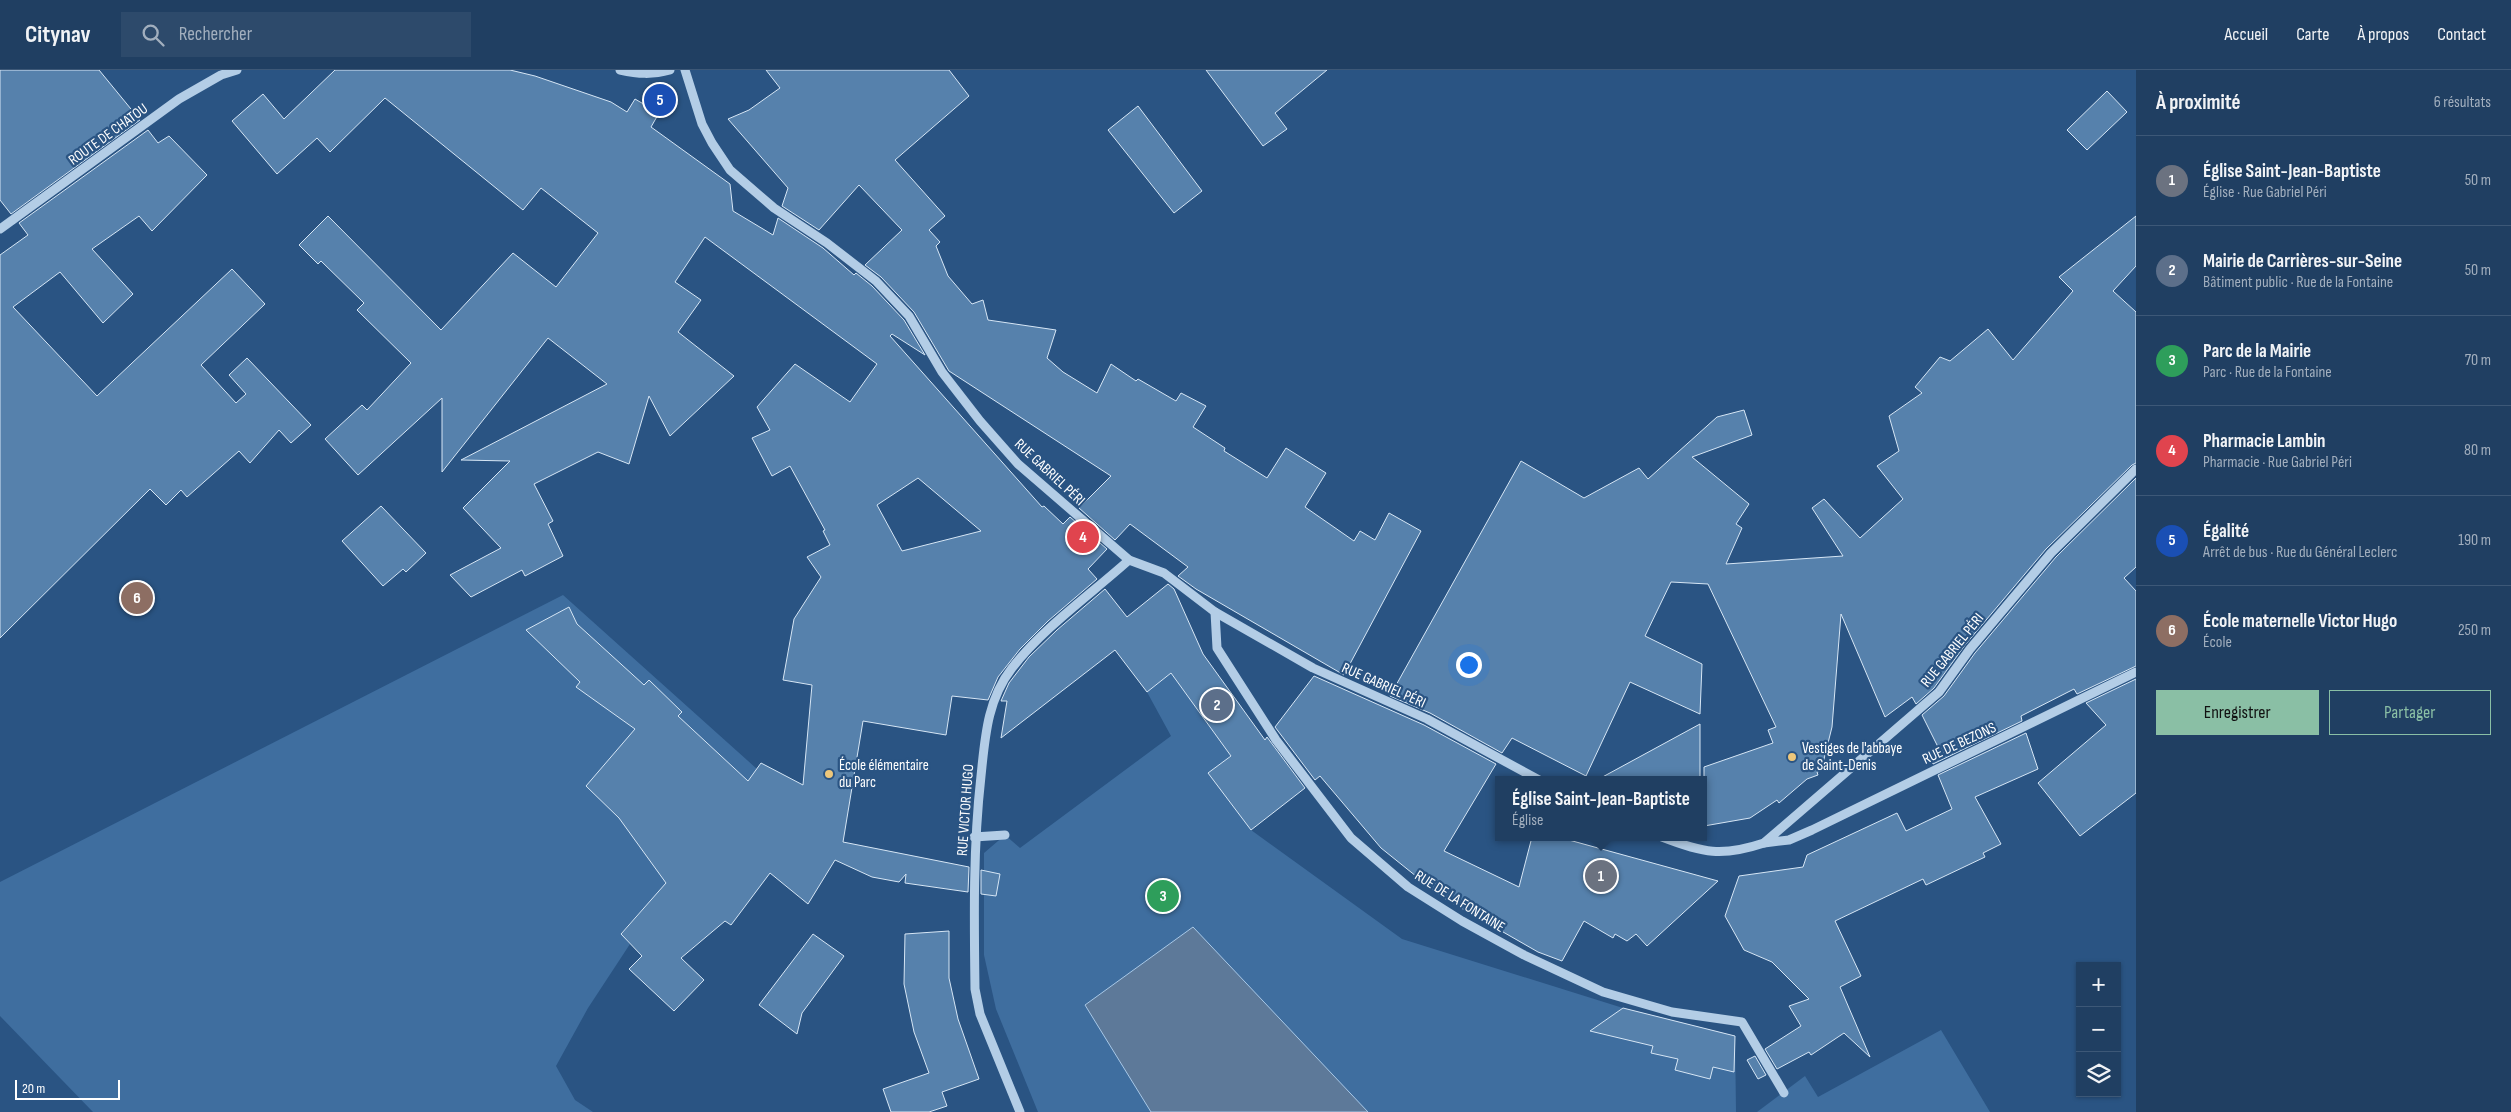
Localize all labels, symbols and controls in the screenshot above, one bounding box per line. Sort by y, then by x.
search box [121,12,471,57]
text: Citynav [25,20,91,49]
icon: search [139,21,167,49]
text: Rechercher [179,23,252,46]
text: Accueil [2224,24,2268,45]
text: Carte [2296,24,2329,45]
text: À propos [2357,24,2409,45]
text: Contact [2437,24,2486,45]
pin: 5 [644,81,676,119]
text: À proximité [2156,90,2241,115]
text: 6 résultats [2434,93,2491,112]
street label: ROUTE DE CHATOU [65,99,152,170]
text: Église Saint-Jean-Baptiste [2203,160,2381,183]
text: 1 [2169,171,2175,190]
text: 50 m [2465,171,2491,190]
text: Église · Rue Gabriel Péri [2203,183,2327,202]
text: Mairie de Carrières-sur-Seine [2203,250,2402,273]
text: 2 [2168,261,2176,280]
text: 50 m [2465,261,2491,280]
text: Bâtiment public · Rue de la Fontaine [2203,273,2393,292]
text: Parc de la Mairie [2203,340,2311,363]
text: 3 [2168,351,2176,370]
text: 70 m [2465,351,2491,370]
text: Parc · Rue de la Fontaine [2203,363,2332,382]
text: Pharmacie Lambin [2203,430,2326,453]
street label: RUE GABRIEL PÉRI [1010,435,1089,510]
text: 4 [2168,441,2176,460]
text: 80 m [2464,441,2491,460]
text: Pharmacie · Rue Gabriel Péri [2203,453,2352,472]
pin: 4 [1067,518,1099,556]
text: Égalité [2203,520,2249,543]
text: 5 [2168,531,2176,550]
text: 190 m [2458,531,2491,550]
text: Arrêt de bus · Rue du Général Leclerc [2203,543,2397,562]
pin: 6 [121,579,153,617]
street label: RUE GABRIEL PÉRI [1917,609,1988,691]
text: École maternelle Victor Hugo [2203,610,2397,633]
text: 6 [2168,621,2176,640]
text: 250 m [2458,621,2491,640]
text: École [2203,633,2232,652]
your location [1456,652,1482,678]
street label: RUE GABRIEL PÉRI [1339,658,1429,712]
pin: 2 [1201,686,1233,724]
button: Enregistrer [2156,690,2319,735]
button: Partager [2329,690,2491,735]
street label: RUE DE BEZONS [1919,718,1999,769]
place label: Vestiges de l'abbaye de Saint-Denis [1802,739,1902,775]
marker: Vestiges de l'abbaye de Saint-Denis [1786,751,1798,763]
place label: École élémentaire du Parc [839,756,929,792]
street label: RUE VICTOR HUGO [953,763,978,857]
marker: École élémentaire du Parc [823,768,835,780]
popup [1495,776,1707,841]
text: Église Saint-Jean-Baptiste [1512,788,1690,811]
text: Église [1512,811,1544,830]
pin: 1 [1585,857,1617,895]
street label: RUE DE LA FONTAINE [1411,866,1508,937]
pin: 3 [1147,877,1179,915]
map controls [2076,962,2121,1097]
button: + [2076,962,2121,1007]
button: − [2076,1007,2121,1052]
button: layers [2076,1052,2121,1097]
scale bar [15,1077,120,1100]
text: 20 m [22,1080,45,1097]

